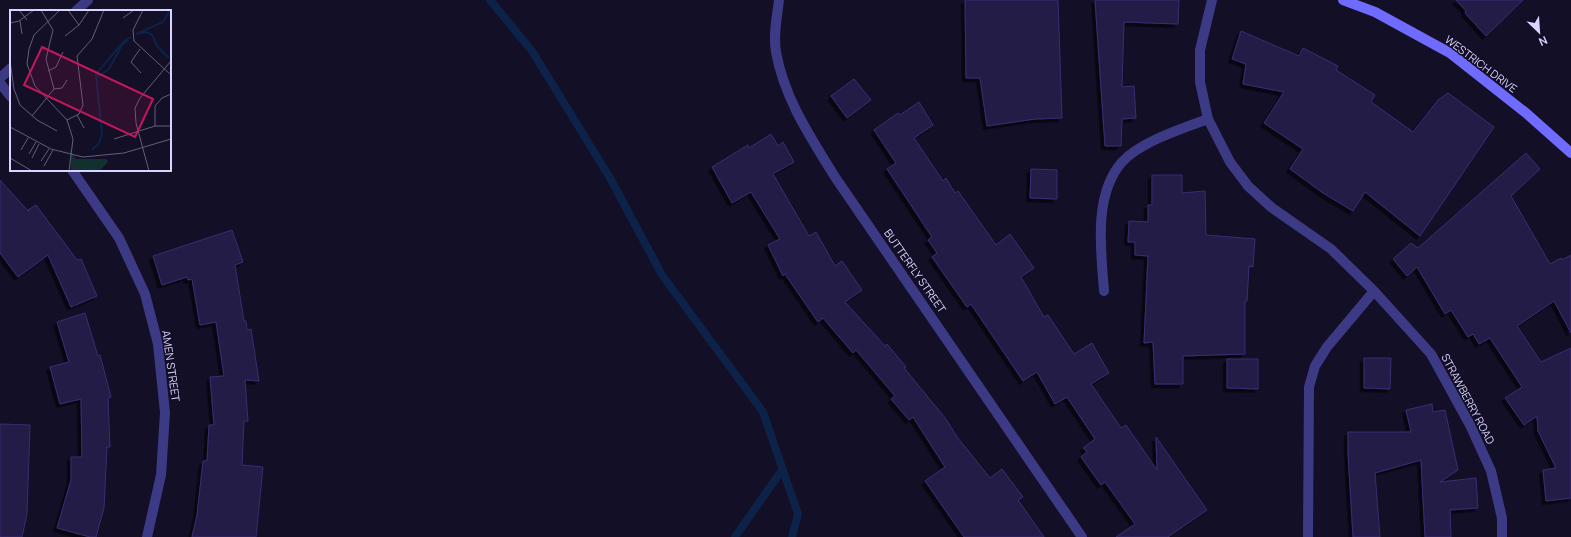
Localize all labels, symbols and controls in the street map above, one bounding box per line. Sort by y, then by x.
inset map [10,10,171,171]
north arrow [1519,12,1559,52]
street label: WESTRICH DRIVE [1442,32,1520,96]
text: N [1537,33,1550,50]
street label: BUTTERFLY STREET [881,226,950,316]
street label: AMEN STREET [159,329,184,403]
street label: STRAWBERRY ROAD [1438,351,1499,447]

